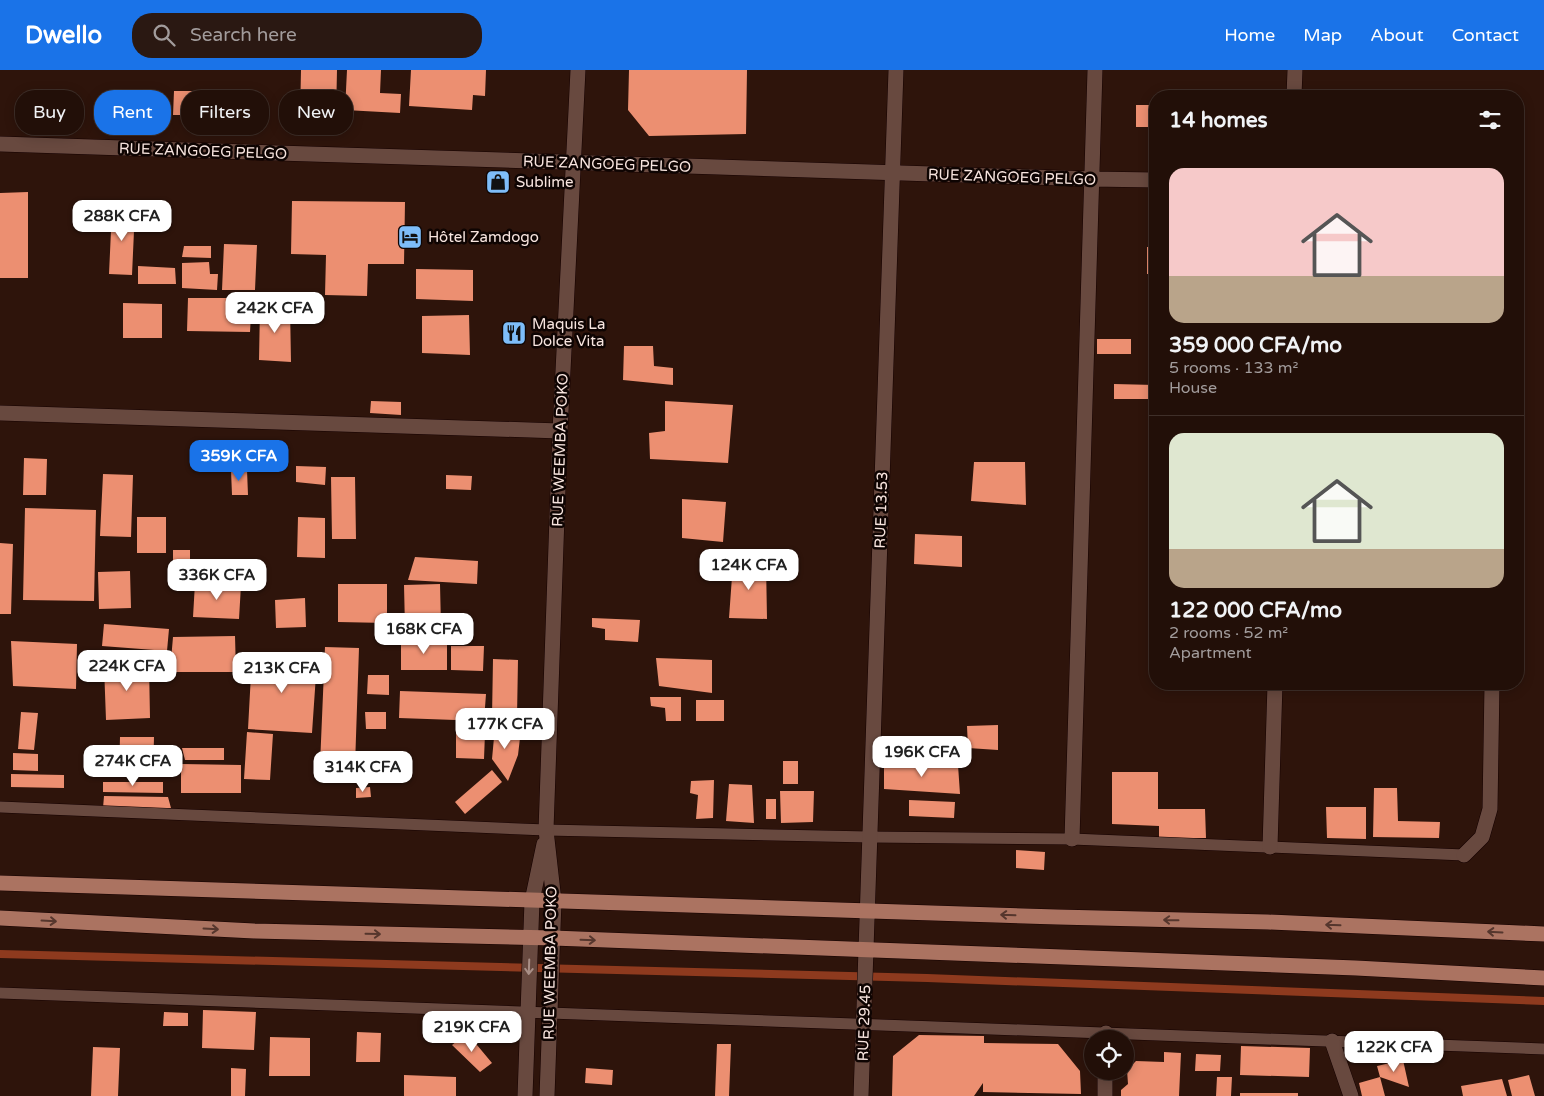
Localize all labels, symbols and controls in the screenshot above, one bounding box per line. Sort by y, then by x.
search box [132,13,482,58]
text: Dwello [25,21,102,50]
icon: search [150,21,178,49]
text: Search here [190,24,297,46]
text: Home [1224,24,1275,46]
text: Map [1303,24,1342,46]
text: About [1370,24,1424,46]
text: Contact [1452,24,1519,46]
chip: Buy [15,90,84,135]
chip: Rent [94,90,171,135]
chip: Filters [181,90,269,135]
chip: New [279,90,353,135]
icon: filters [1476,106,1504,134]
text: 14 homes [1169,108,1268,133]
street label: RUE ZANGOEG PELGO [119,139,287,163]
street label: RUE ZANGOEG PELGO [523,152,691,176]
street label: RUE ZANGOEG PELGO [928,165,1096,189]
shop icon: Sublime [485,169,511,195]
place label: Sublime [516,173,573,191]
pin: 288K CFA [70,200,174,242]
icon: home [1292,200,1382,290]
text: 288K CFA [84,206,160,226]
hotel icon: Hôtel Zamdogo [397,224,423,250]
place label: Hôtel Zamdogo [428,228,539,246]
pin: 242K CFA [223,292,327,334]
text: 242K CFA [237,298,313,318]
place label: Maquis La Dolce Vita [532,315,605,350]
restaurant icon: Maquis La Dolce Vita [501,320,527,346]
text: 359 000 CFA/mo [1169,333,1342,358]
text: 5 rooms · 133 m² [1169,358,1298,378]
street label: RUE WEEMBA POKO [548,373,572,527]
text: House [1169,378,1217,398]
pin: 359K CFA [187,440,291,482]
text: 359K CFA [201,446,277,466]
icon: home [1292,466,1382,556]
street label: RUE 13.53 [871,471,891,549]
pin: 124K CFA [697,548,801,591]
text: 124K CFA [711,555,787,575]
pin: 336K CFA [165,558,269,601]
text: 336K CFA [179,565,255,585]
text: 122 000 CFA/mo [1169,598,1342,623]
pin: 168K CFA [372,612,476,655]
text: 168K CFA [386,619,462,639]
text: 2 rooms · 52 m² [1169,623,1288,643]
text: Apartment [1169,643,1252,663]
pin: 224K CFA [75,650,179,692]
pin: 213K CFA [230,652,334,694]
text: 224K CFA [89,656,165,676]
text: 213K CFA [244,658,320,678]
pin: 177K CFA [453,708,557,750]
text: 177K CFA [467,714,543,734]
pin: 196K CFA [870,736,974,778]
text: 196K CFA [884,742,960,762]
pin: 274K CFA [81,744,185,787]
pin: 314K CFA [311,750,415,793]
text: 274K CFA [95,751,171,771]
text: 314K CFA [325,757,401,777]
street label: RUE WEEMBA POKO [540,886,560,1040]
one-way arrow [1000,911,1016,920]
one-way arrow [1163,915,1179,924]
one-way arrow [40,916,56,925]
one-way arrow [1325,920,1341,929]
one-way arrow [203,924,219,933]
one-way arrow [1488,927,1504,936]
one-way arrow [365,929,381,939]
one-way arrow [580,935,596,944]
one-way arrow [525,959,534,975]
street label: RUE 29.45 [854,984,874,1062]
pin: 219K CFA [420,1010,524,1053]
text: 219K CFA [434,1017,510,1037]
map controls [1084,1030,1134,1080]
button: locate [1084,1030,1134,1080]
pin: 122K CFA [1342,1030,1446,1073]
text: 122K CFA [1356,1037,1432,1057]

